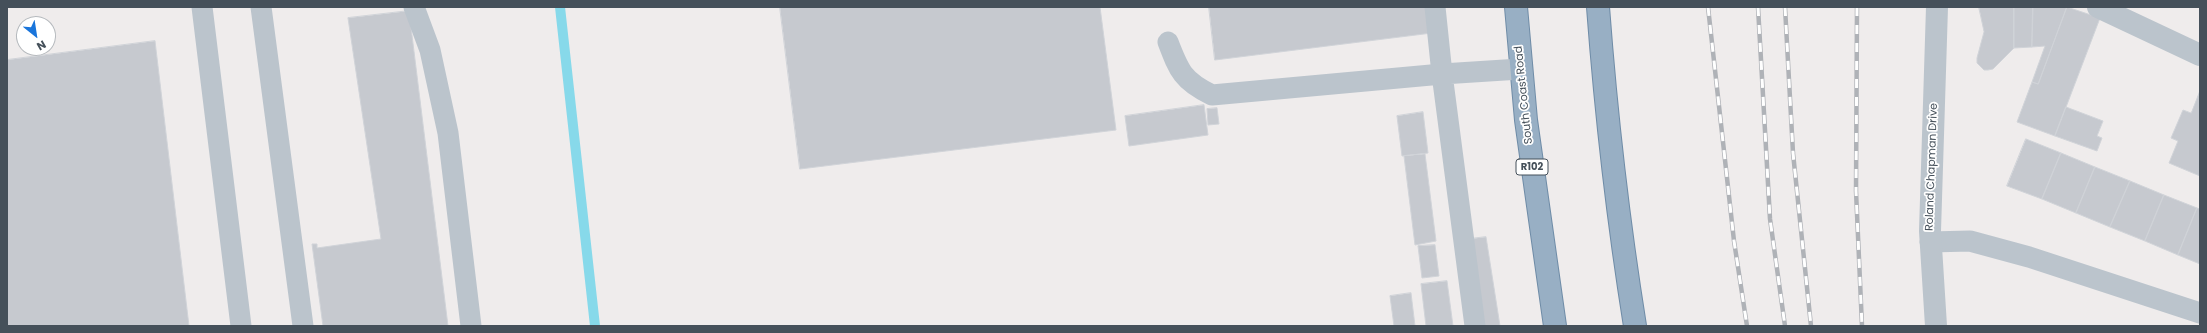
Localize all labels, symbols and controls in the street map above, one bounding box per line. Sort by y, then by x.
north arrow [16,16,56,56]
text: N [34,37,49,55]
street label: South Coast Road [1512,45,1536,145]
street label: Roland Chapman Drive [1923,103,1941,231]
road number: R102 [1516,159,1548,175]

